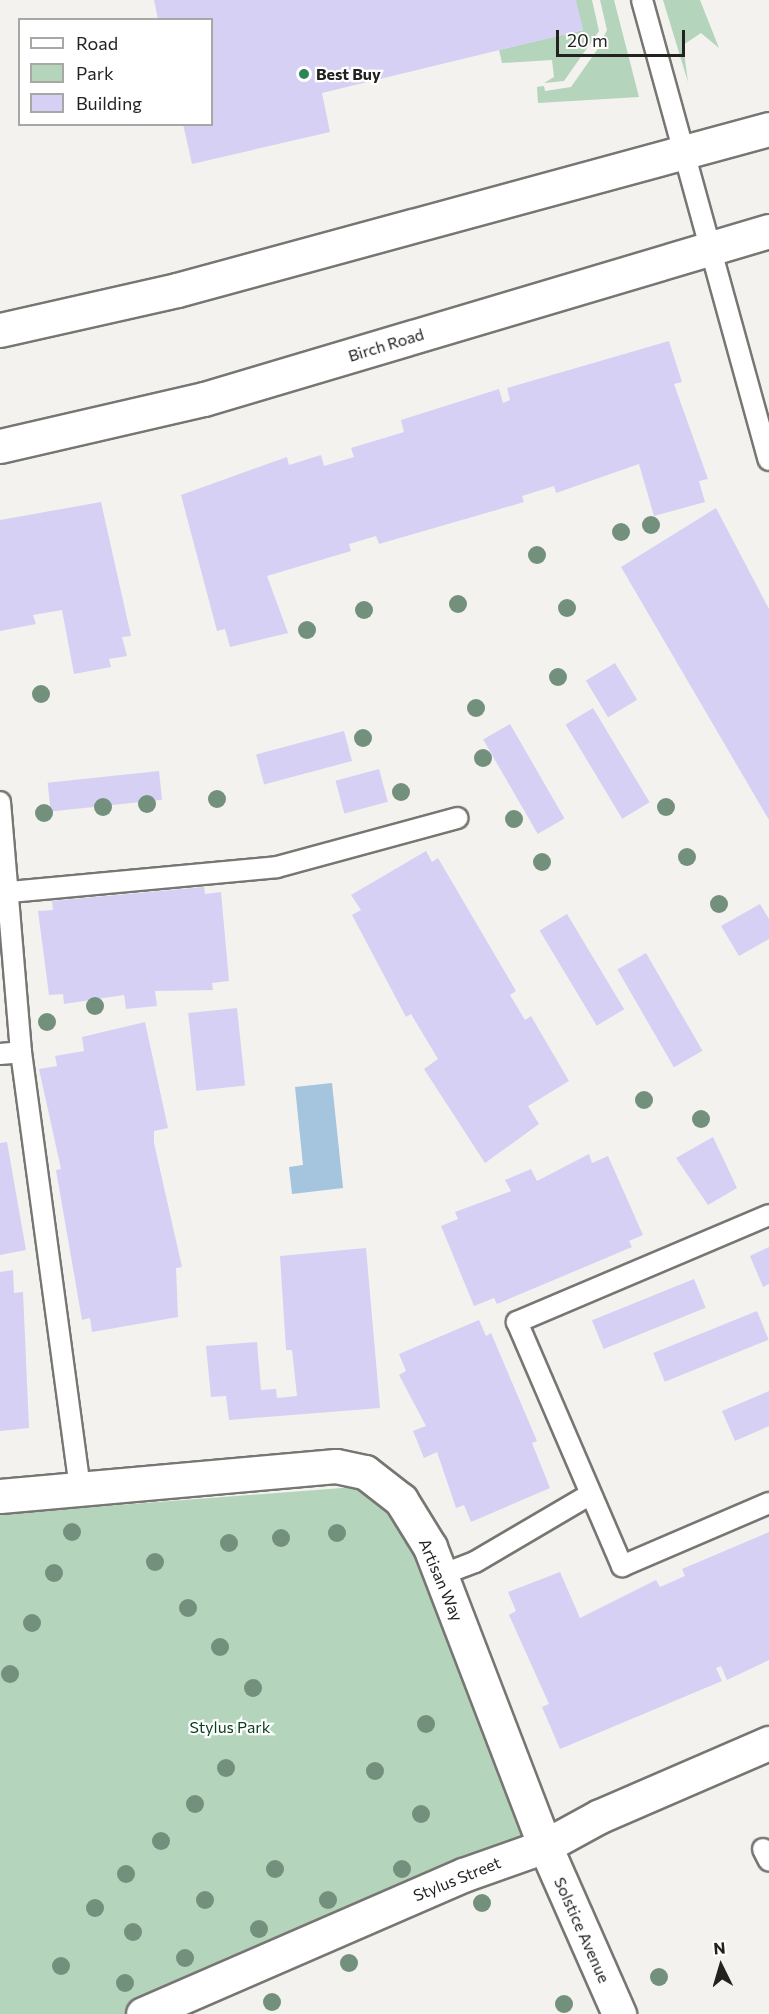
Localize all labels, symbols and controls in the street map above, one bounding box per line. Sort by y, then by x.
legend [18,18,213,126]
scale bar [559,18,688,56]
text: 20 m [567,29,608,51]
text: Road [76,32,118,54]
text: Park [76,62,114,84]
place label: Best Buy [316,64,381,84]
marker: Best Buy [297,67,311,81]
text: Building [76,92,142,114]
street label: Birch Road [346,324,426,366]
street label: Artisan Way [415,1536,467,1624]
park label: Stylus Park [190,1717,270,1737]
street label: Stylus Street [410,1853,504,1905]
street label: Solstice Avenue [550,1874,614,1986]
north arrow [691,1936,751,1996]
text: N [713,1938,726,1958]

